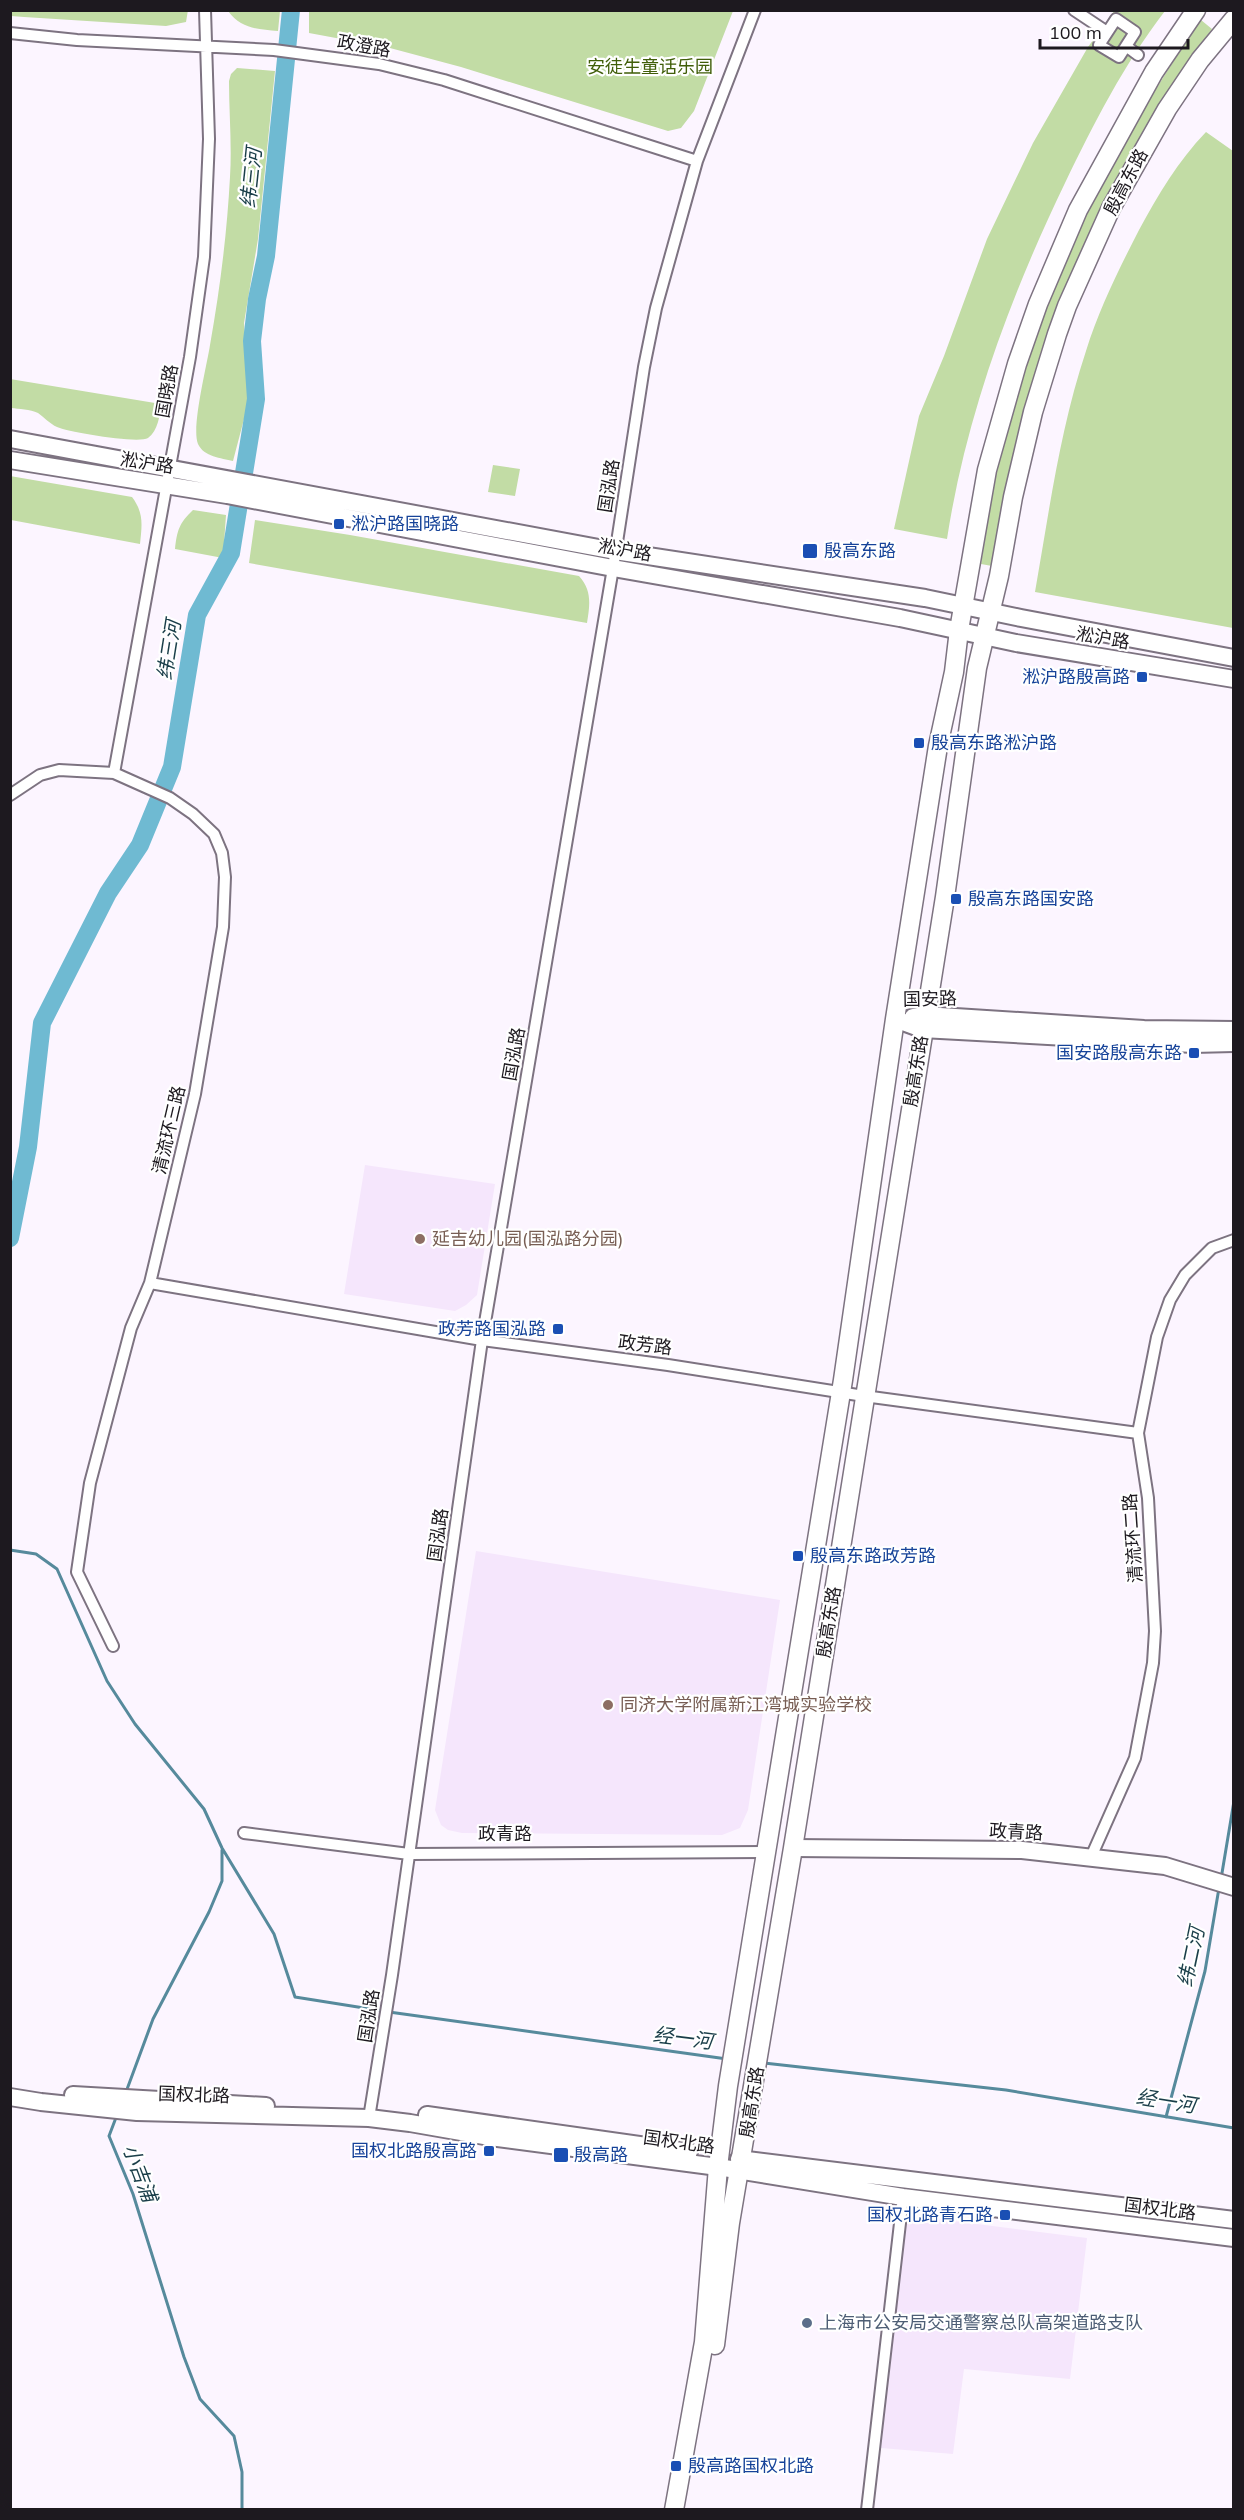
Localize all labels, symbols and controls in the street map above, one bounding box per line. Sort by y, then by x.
scale bar [1040,12,1188,50]
text: 100 m [1049,21,1102,44]
street label: 政澄路 [336,29,393,62]
park label: 安徒生童话乐园 [587,55,713,78]
water label: 纬三河 [235,143,266,209]
street label: 殷高东路 [1099,145,1153,219]
street label: 国晓路 [150,362,183,419]
street label: 淞沪路 [119,447,176,478]
street label: 国泓路 [593,457,624,514]
place label: 淞沪路国晓路 [351,512,459,535]
marker: 淞沪路国晓路 [332,517,346,531]
street label: 淞沪路 [597,533,654,566]
place label: 殷高东路 [824,539,896,562]
marker: 殷高东路 [801,542,819,560]
water label: 纬三河 [151,614,186,682]
street label: 淞沪路 [1075,621,1132,654]
place label: 淞沪路殷高路 [1022,665,1130,688]
marker: 淞沪路殷高路 [1135,670,1149,684]
place label: 殷高东路淞沪路 [931,731,1057,754]
marker: 殷高东路淞沪路 [912,736,926,750]
place label: 殷高东路国安路 [968,887,1094,910]
marker: 殷高东路国安路 [949,892,963,906]
street label: 国安路 [903,987,957,1010]
street label: 国泓路 [497,1025,530,1082]
street label: 殷高东路 [899,1034,932,1108]
place label: 国安路殷高东路 [1056,1041,1182,1064]
marker: 国安路殷高东路 [1187,1046,1201,1060]
street label: 清流环三路 [147,1083,190,1176]
place label: 延吉幼儿园(国泓路分园) [432,1227,623,1250]
marker: 延吉幼儿园(国泓路分园) [413,1232,427,1246]
place label: 政芳路国泓路 [438,1317,546,1340]
marker: 政芳路国泓路 [551,1322,565,1336]
street label: 政芳路 [617,1330,673,1359]
street label: 清流环二路 [1118,1492,1147,1584]
street label: 国泓路 [422,1507,453,1563]
place label: 殷高东路政芳路 [810,1544,936,1567]
marker: 殷高东路政芳路 [791,1549,805,1563]
street label: 殷高东路 [812,1585,845,1659]
place label: 同济大学附属新江湾城实验学校 [620,1693,872,1716]
marker: 同济大学附属新江湾城实验学校 [601,1698,615,1712]
street label: 政青路 [988,1819,1044,1844]
street label: 政青路 [478,1822,532,1845]
water label: 纬二河 [1172,1921,1210,1989]
street label: 国泓路 [353,1987,384,2044]
water label: 经一河 [652,2021,718,2054]
street label: 殷高东路 [735,2065,768,2139]
street label: 国权北路 [158,2082,230,2107]
water label: 经一河 [1134,2083,1202,2118]
street label: 国权北路 [642,2125,716,2158]
place label: 国权北路殷高路 [351,2139,477,2162]
water label: 小吉浦 [118,2140,164,2208]
place label: 殷高路 [574,2143,628,2166]
marker: 国权北路殷高路 [482,2144,496,2158]
marker: 殷高路 [552,2146,570,2164]
street label: 国权北路 [1123,2193,1197,2224]
place label: 国权北路青石路 [867,2203,993,2226]
marker: 国权北路青石路 [998,2208,1012,2222]
place label: 上海市公安局交通警察总队高架道路支队 [819,2311,1143,2334]
marker: 上海市公安局交通警察总队高架道路支队 [800,2316,814,2330]
place label: 殷高路国权北路 [688,2454,814,2477]
marker: 殷高路国权北路 [669,2459,683,2473]

